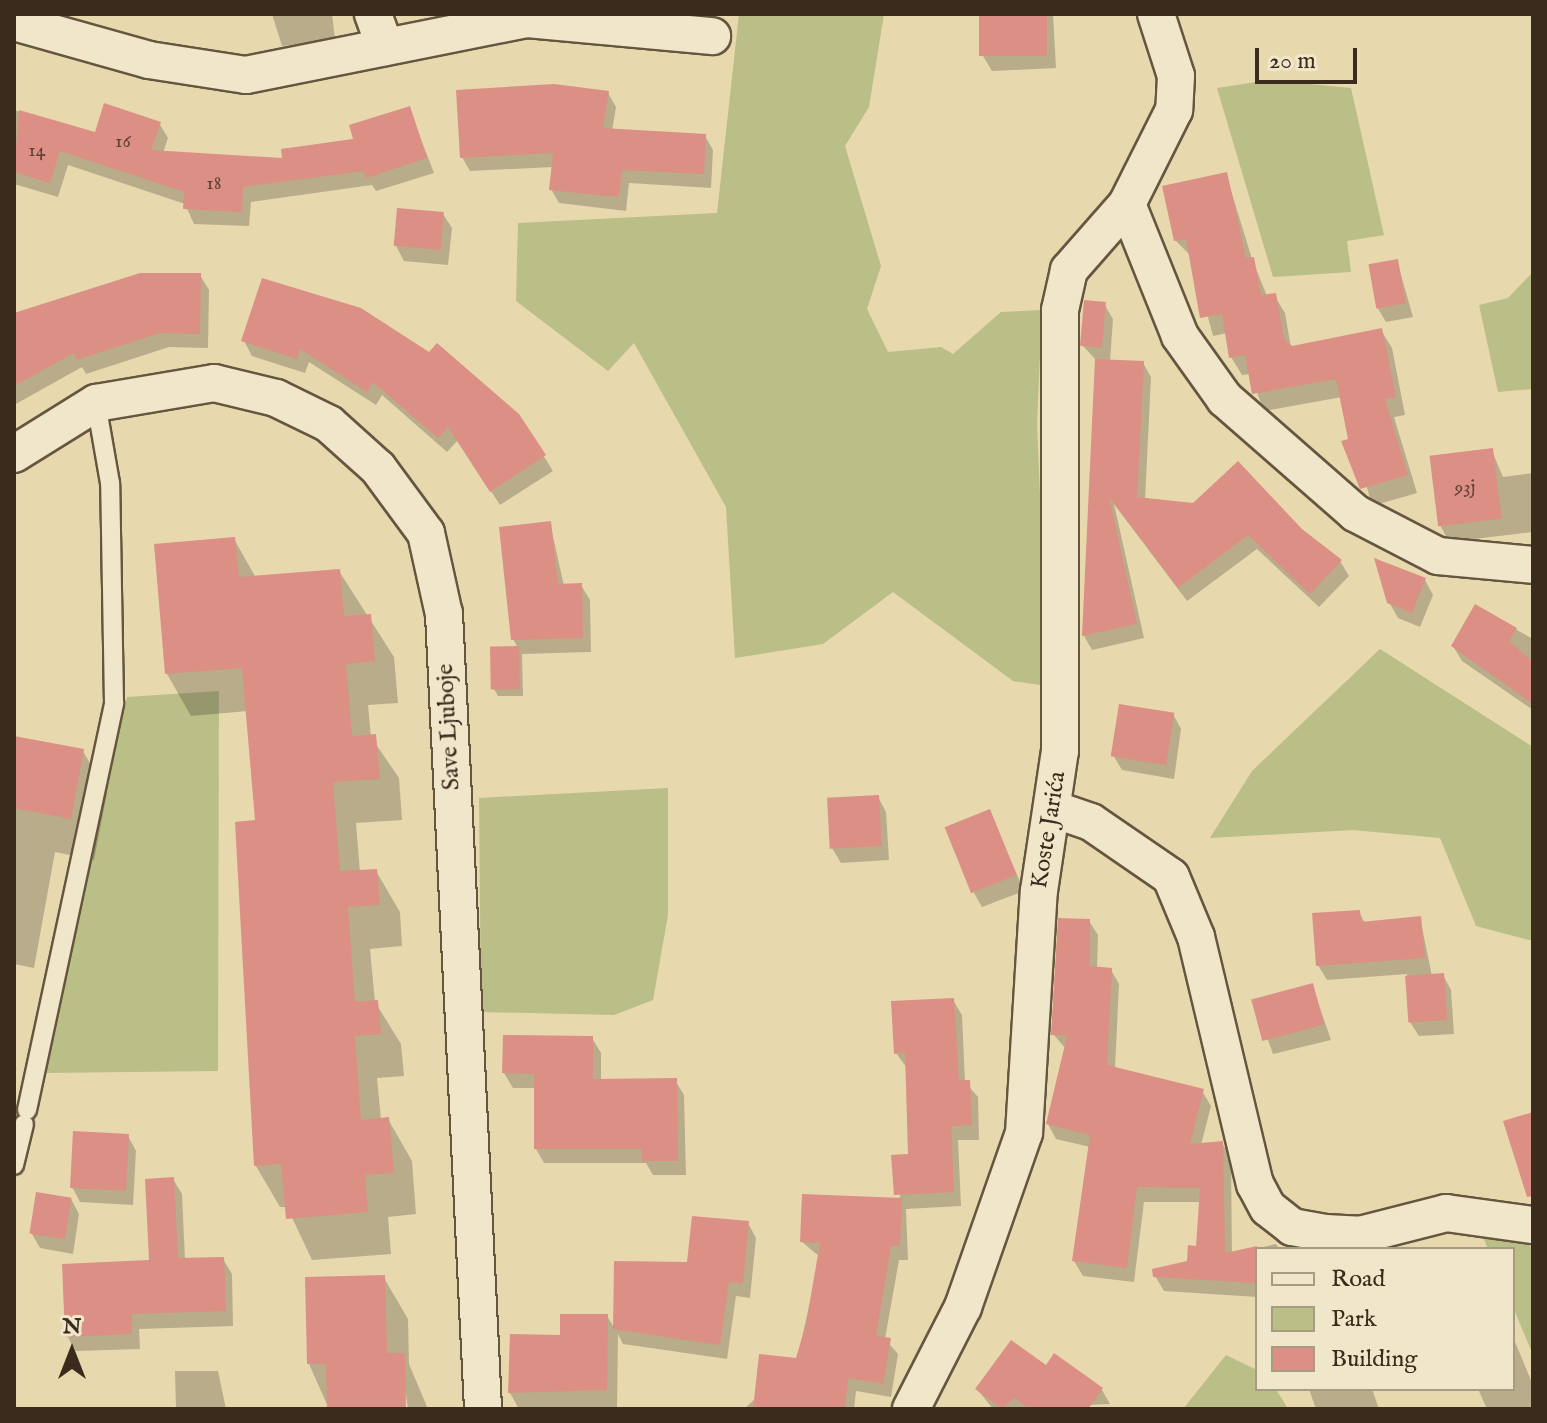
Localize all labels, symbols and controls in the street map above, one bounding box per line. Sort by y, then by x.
scale bar [1259,32,1361,82]
text: 20 m [1269,46,1316,77]
house number: 16 [115,129,131,153]
house number: 14 [28,138,46,162]
house number: 18 [206,171,222,195]
house number: 93j [1455,475,1475,499]
street label: Save Ljuboje [431,663,467,791]
street label: Koste Jarića [1026,769,1072,891]
legend [1255,1247,1515,1391]
text: Road [1331,1264,1385,1295]
text: Park [1331,1304,1377,1335]
north arrow [32,1311,112,1391]
text: N [62,1313,82,1341]
text: Building [1331,1344,1417,1375]

